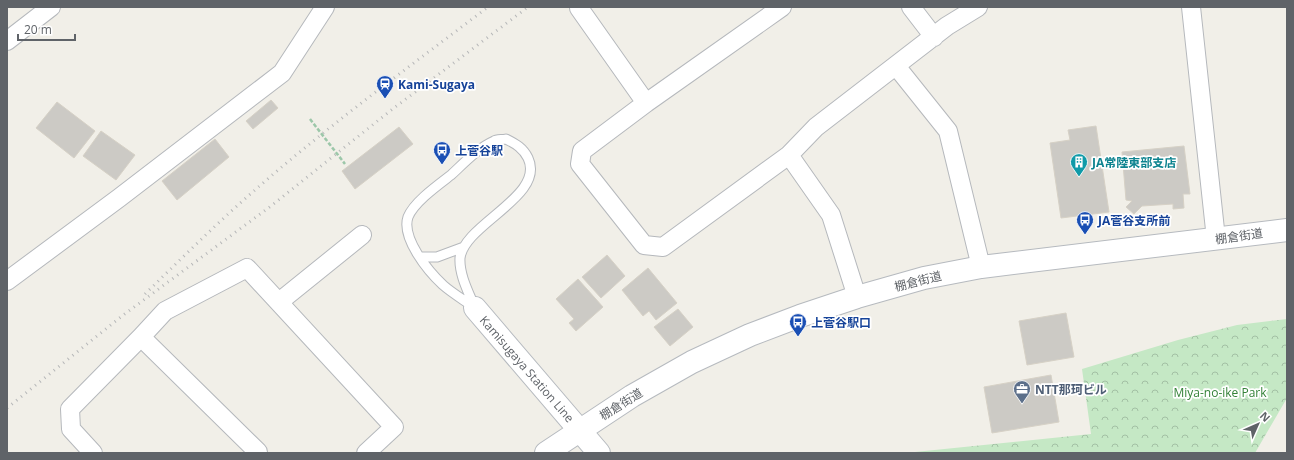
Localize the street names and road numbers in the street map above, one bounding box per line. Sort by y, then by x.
street label: 棚倉街道 [1214,224,1264,248]
street label: 棚倉街道 [893,267,943,295]
street label: Kamisugaya Station Line [476,312,578,426]
street label: 棚倉街道 [596,384,646,424]

